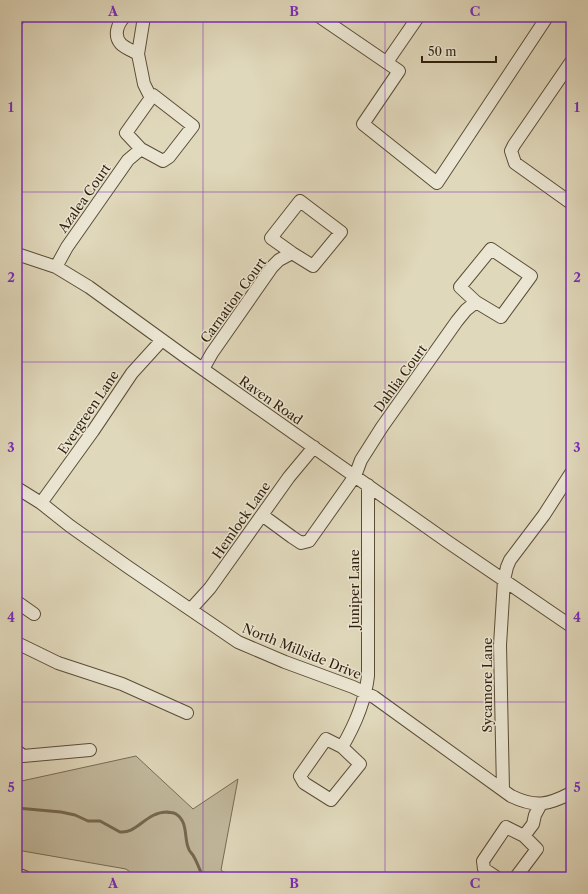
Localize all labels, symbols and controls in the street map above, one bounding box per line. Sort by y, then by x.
text: A [107,3,119,19]
text: B [289,3,299,19]
text: C [470,3,480,19]
scale bar [422,38,496,64]
text: 50 m [428,44,457,59]
text: 1 [8,99,14,115]
text: 1 [574,99,580,115]
street label: Azalea Court [54,160,114,236]
street label: Carnation Court [197,254,270,346]
text: 2 [7,269,15,285]
text: 2 [573,269,581,285]
street label: Dahlia Court [370,341,430,415]
street label: Evergreen Lane [54,367,122,457]
street label: Raven Road [236,372,306,428]
text: 3 [7,439,15,455]
text: 3 [573,439,581,455]
street label: Hemlock Lane [209,478,273,562]
street label: Juniper Lane [346,549,362,631]
text: 4 [7,609,15,625]
text: 4 [573,609,581,625]
street label: North Millside Drive [240,620,364,682]
street label: Sycamore Lane [479,637,495,733]
text: 5 [7,779,15,795]
text: 5 [573,779,581,795]
text: A [107,875,119,891]
text: B [289,875,299,891]
text: C [470,875,480,891]

